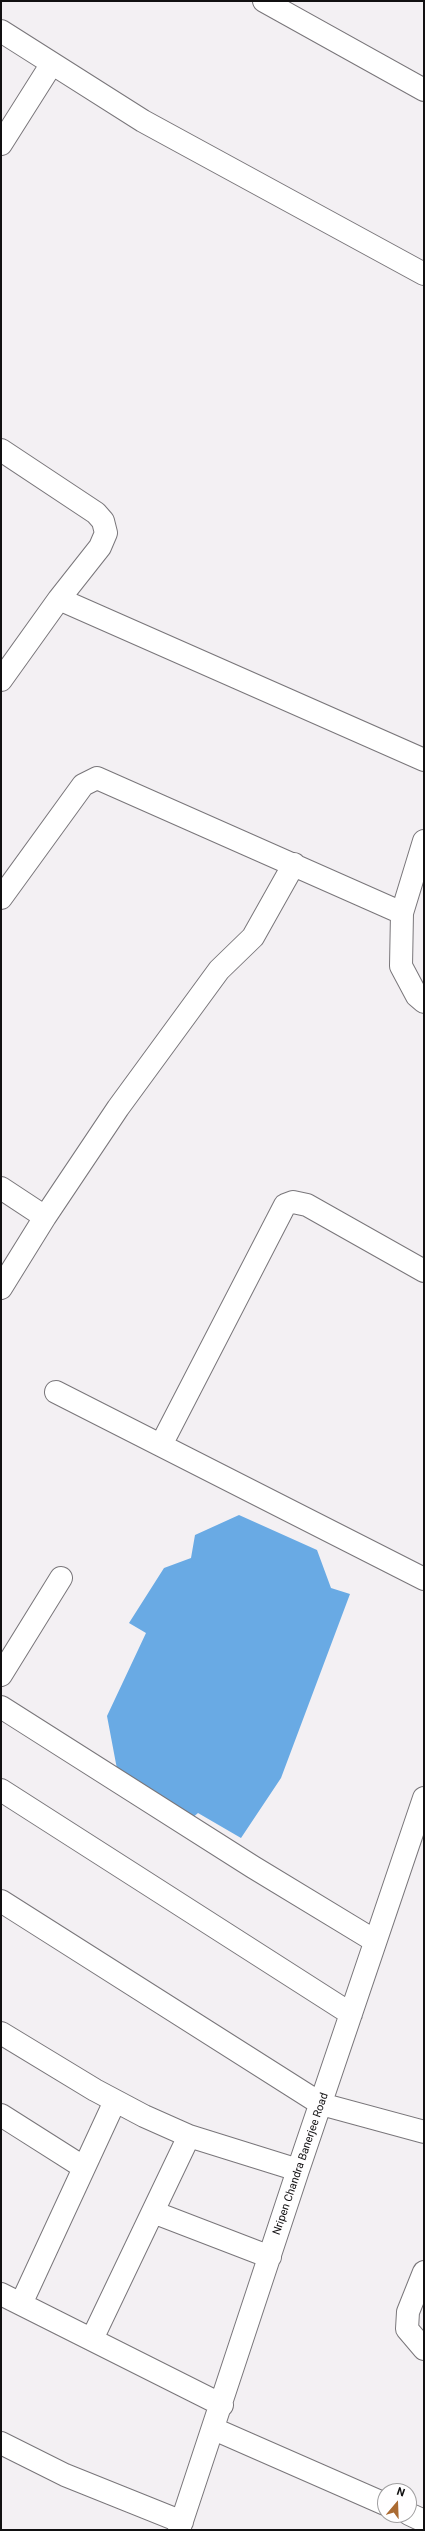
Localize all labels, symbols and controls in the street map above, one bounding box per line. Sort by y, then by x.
street label: Nripen Chandra Banerjee Road [270,2091,332,2237]
north arrow [377,2483,417,2523]
text: N [395,2485,407,2500]

